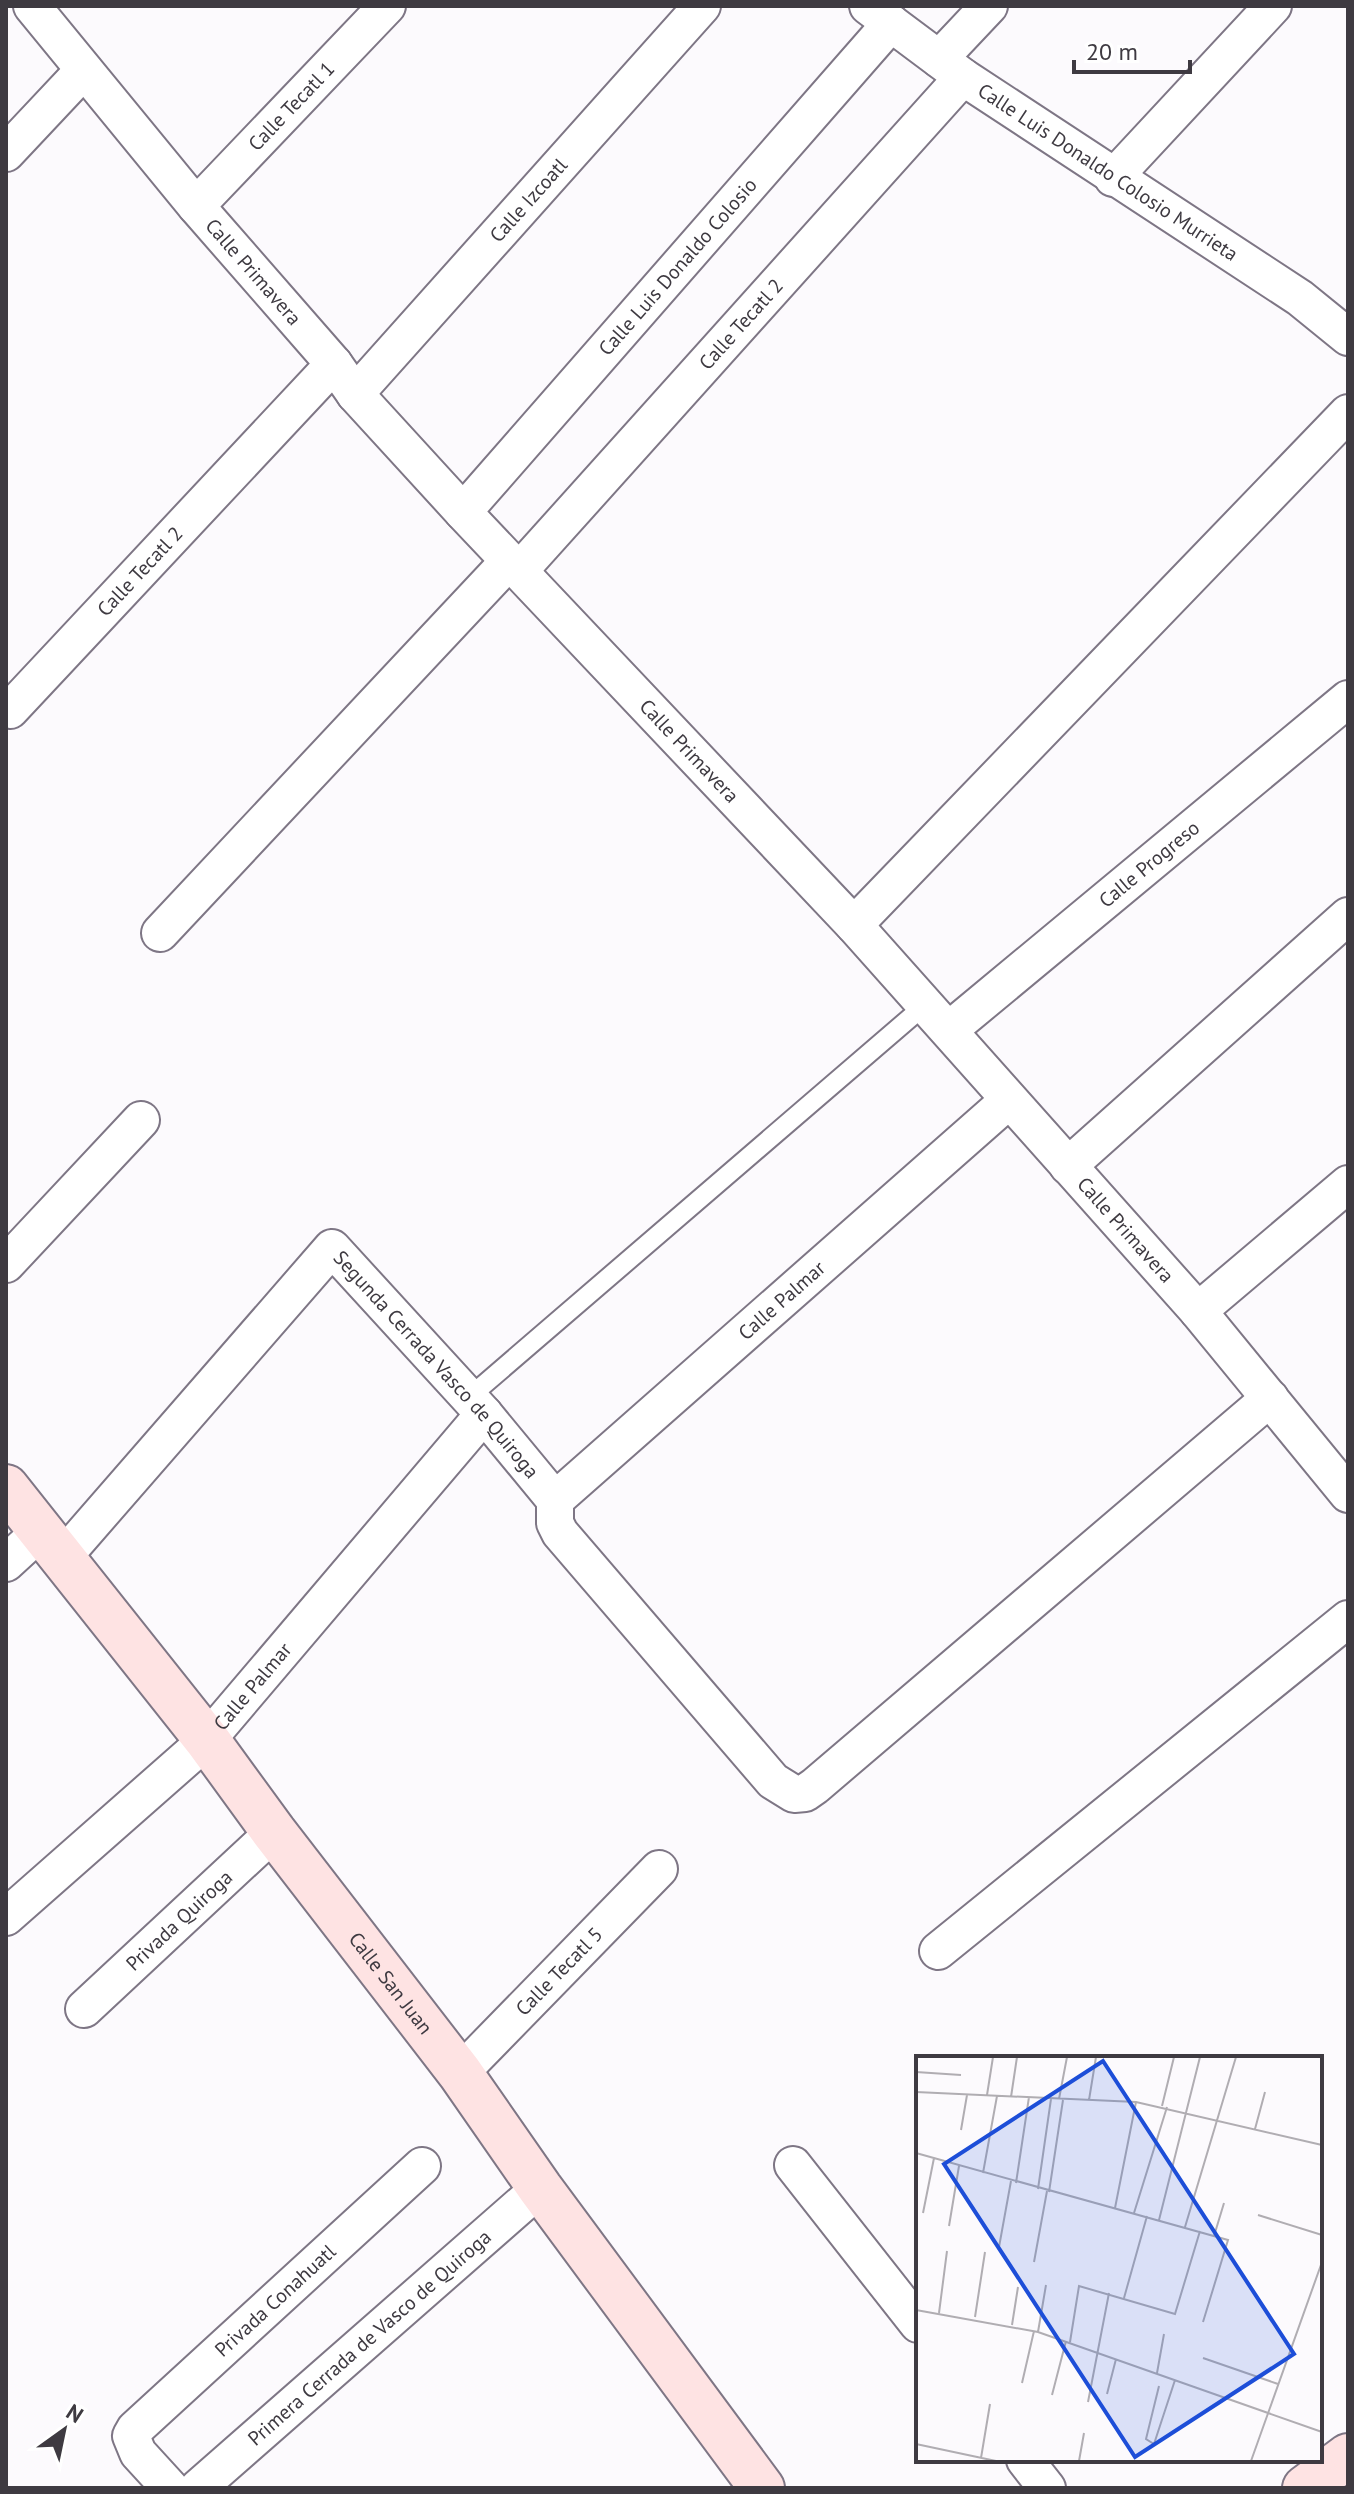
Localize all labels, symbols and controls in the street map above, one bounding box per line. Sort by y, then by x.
scale bar [1074,24,1190,74]
text: 20 m [1086,36,1138,67]
street label: Calle Tecatl 1 [243,56,340,156]
street label: Calle Luis Donaldo Colosio Murrieta [973,77,1243,267]
street label: Calle Izcoatl [484,152,573,248]
street label: Calle Luis Donaldo Colosio [593,172,763,361]
street label: Calle Primavera [200,213,307,331]
street label: Calle Tecatl 2 [693,273,789,375]
street label: Calle Tecatl 2 [91,521,188,622]
street label: Calle Primavera [634,694,744,808]
street label: Calle Progreso [1093,815,1205,913]
street label: Calle Primavera [1072,1171,1180,1288]
street label: Segunda Cerrada Vasco de Quiroga [328,1245,545,1484]
street label: Calle Palmar [733,1255,831,1346]
street label: Calle Palmar [208,1637,297,1736]
street label: Privada Quiroga [120,1864,238,1976]
street label: Calle Tecatl 5 [510,1921,608,2021]
street label: Calle San Juan [343,1927,438,2040]
inset map [916,2056,1322,2462]
street label: Primera Cerrada de Vasco de Quiroga [242,2224,496,2451]
street label: Privada Conahuatl [209,2239,341,2362]
north arrow [24,2390,104,2470]
text: N [61,2398,89,2429]

